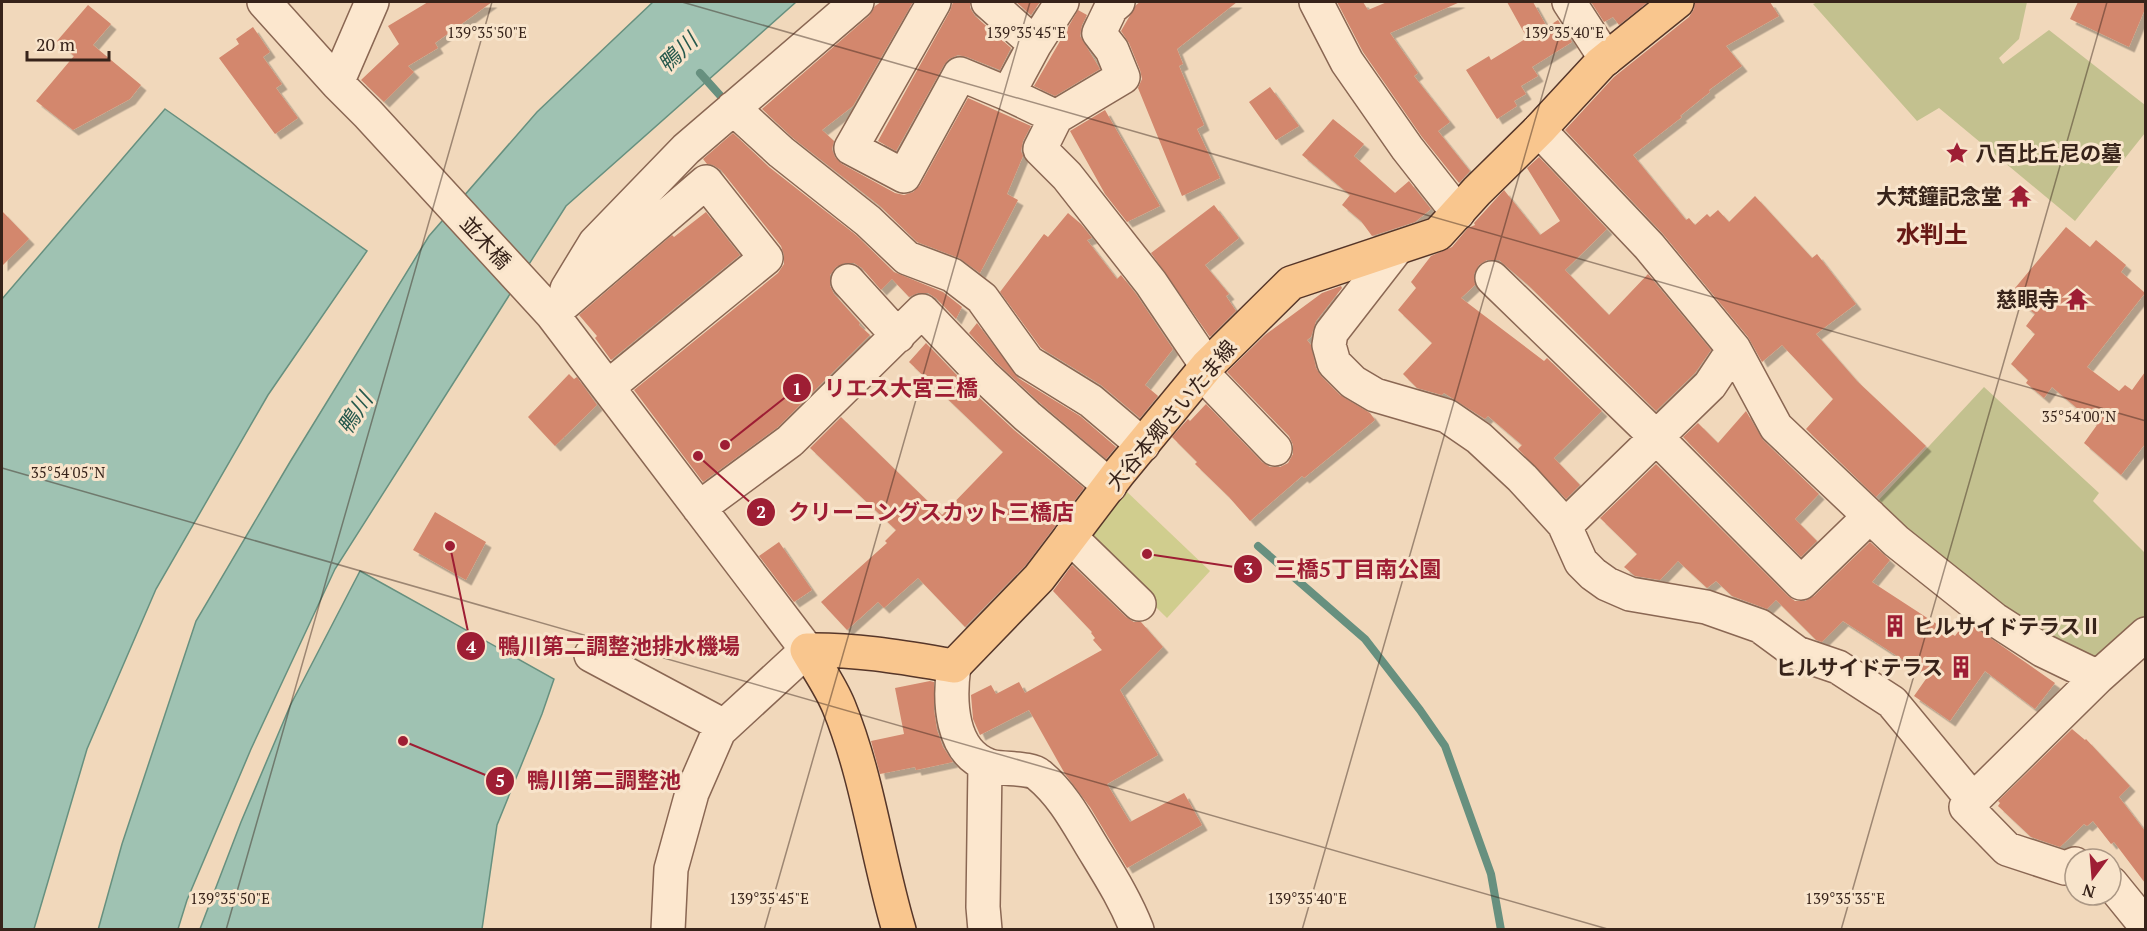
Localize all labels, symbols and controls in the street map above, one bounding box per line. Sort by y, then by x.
text: 139°35'50"E [447,22,527,42]
text: 139°35'45"E [986,22,1066,42]
text: 139°35'40"E [1524,22,1604,42]
scale bar [27,24,110,62]
water label: 鴨川 [651,25,704,78]
text: 20 m [36,32,76,56]
place label: 八百比丘尼の墓 [1975,139,2122,167]
place icon: 八百比丘尼の墓 [1944,140,1970,166]
place label: 大梵鐘記念堂 [1876,182,2002,210]
temple icon: 大梵鐘記念堂 [2007,183,2033,209]
street label: 並木橋 [454,209,518,275]
district label: 水判土 [1896,218,1968,250]
place label: 慈眼寺 [1996,285,2059,313]
temple icon: 慈眼寺 [2064,286,2090,312]
street label: 大谷本郷さいたま線 [1100,334,1242,496]
callout: リエス大宮三橋 [782,368,990,408]
text: リエス大宮三橋 [824,373,978,402]
text: 1 [792,376,802,400]
water label: 鴨川 [330,385,379,439]
text: 35°54'00"N [2042,406,2116,426]
text: 35°54'05"N [31,462,105,482]
callout: クリーニングスカット三橋店 [746,492,1086,532]
text: クリーニングスカット三橋店 [788,497,1074,526]
text: 2 [756,499,766,523]
callout: 三橋5丁目南公園 [1233,549,1453,589]
text: 三橋5丁目南公園 [1275,554,1441,583]
text: 3 [1243,556,1253,580]
place label: ヒルサイドテラスⅡ [1913,612,2102,640]
building icon: ヒルサイドテラスⅡ [1882,613,1908,639]
callout: 鴨川第二調整池排水機場 [456,626,752,666]
text: 鴨川第二調整池排水機場 [498,631,740,660]
text: 4 [466,634,477,658]
place label: ヒルサイドテラス [1775,653,1943,681]
building icon: ヒルサイドテラス [1948,654,1974,680]
callout: 鴨川第二調整池 [485,761,693,801]
text: 鴨川第二調整池 [527,765,681,794]
text: 5 [495,768,505,792]
north arrow [2063,847,2123,907]
text: N [2080,879,2098,904]
text: 139°35'50"E [190,888,270,908]
text: 139°35'45"E [729,888,809,908]
text: 139°35'40"E [1267,888,1347,908]
text: 139°35'35"E [1805,888,1885,908]

